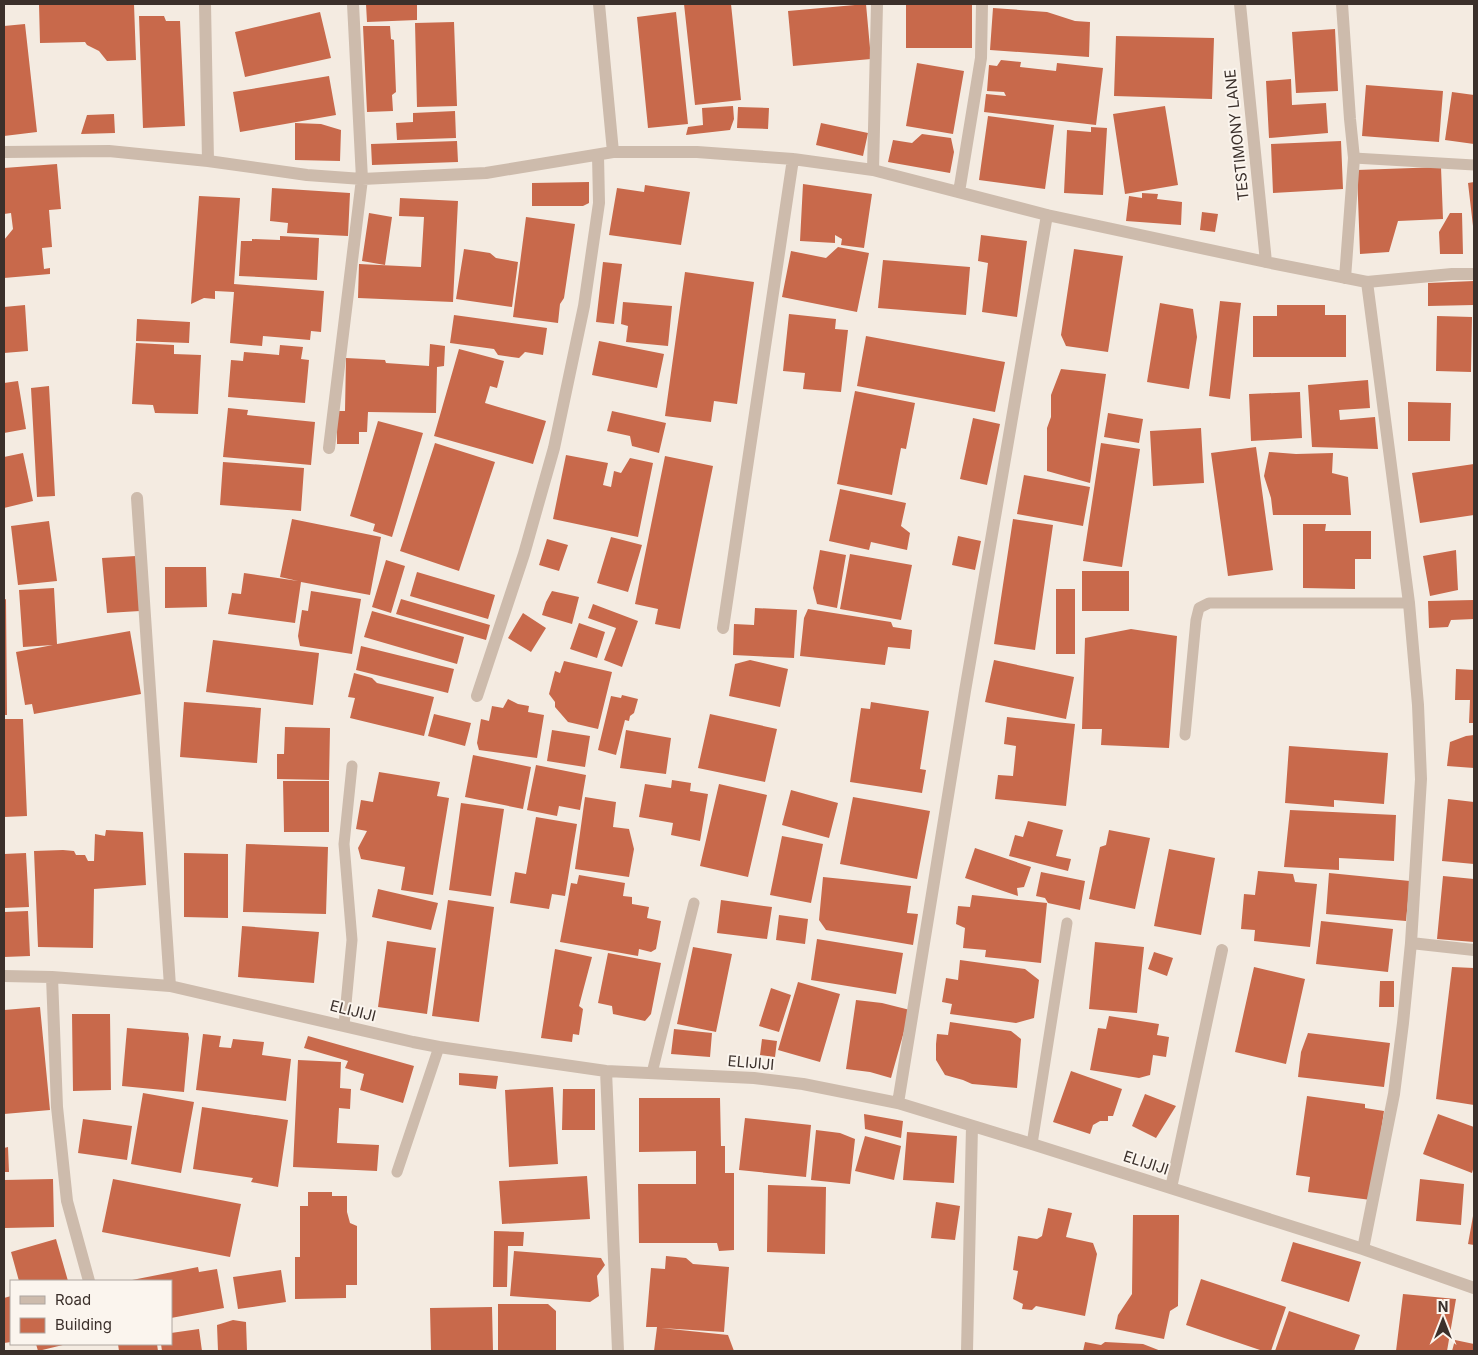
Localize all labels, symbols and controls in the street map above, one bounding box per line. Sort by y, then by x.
street label: TESTIMONY LANE [1220,68,1253,202]
street label: ELIJIJI [328,996,378,1025]
street label: ELIJIJI [727,1051,775,1074]
street label: ELIJIJI [1121,1146,1171,1179]
legend [10,1280,172,1345]
text: Road [55,1290,91,1309]
north arrow [1418,1295,1468,1345]
text: N [1438,1298,1448,1315]
text: Building [55,1315,112,1334]

